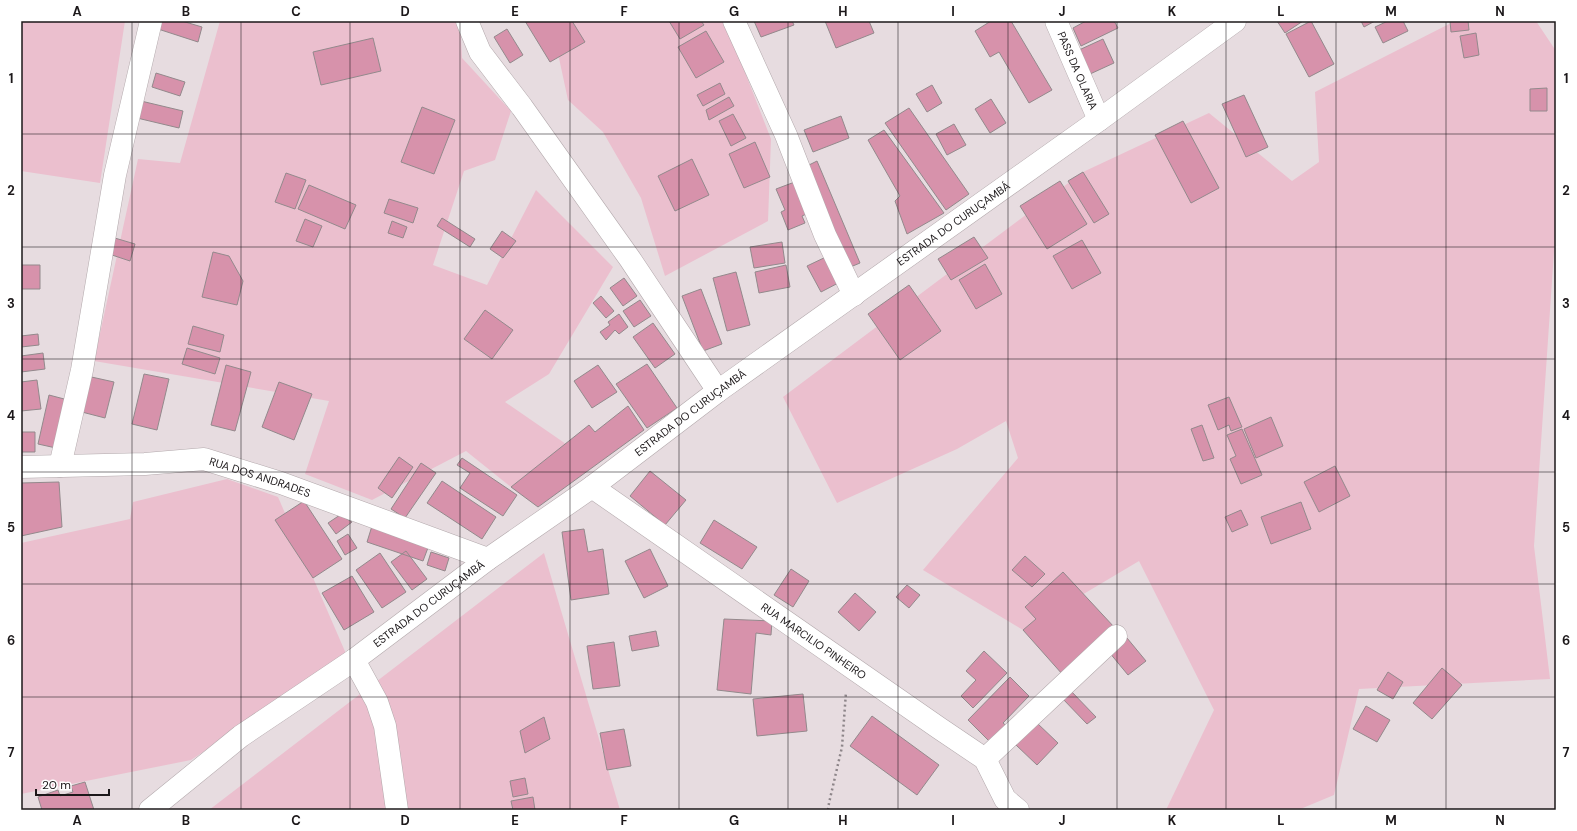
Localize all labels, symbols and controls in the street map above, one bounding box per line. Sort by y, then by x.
text: A [72,3,82,20]
text: B [182,3,190,20]
text: C [291,3,301,20]
text: D [400,3,410,20]
text: E [511,3,519,20]
text: F [620,3,628,20]
text: G [729,3,739,20]
text: H [838,3,848,20]
text: I [951,3,955,20]
text: J [1058,3,1066,20]
text: K [1168,3,1177,20]
text: L [1277,3,1285,20]
text: M [1385,3,1397,20]
text: N [1495,3,1505,20]
street label: PASS DA OLARIA [1054,29,1101,112]
text: 1 [9,70,13,87]
text: 1 [1564,70,1568,87]
street label: ESTRADA DO CURUÇAMBÁ [894,179,1013,269]
text: 2 [7,182,15,199]
text: 2 [1562,182,1570,199]
text: 3 [7,295,15,312]
text: 3 [1562,295,1570,312]
street label: ESTRADA DO CURUÇAMBÁ [632,366,749,459]
text: 4 [7,407,15,424]
text: 4 [1562,407,1570,424]
street label: RUA DOS ANDRADES [208,454,312,500]
text: 5 [7,519,15,536]
text: 5 [1562,519,1570,536]
street label: ESTRADA DO CURUÇAMBÁ [370,557,487,650]
street label: RUA MARCILIO PINHEIRO [758,600,869,682]
text: 6 [7,632,15,649]
text: 6 [1562,632,1570,649]
text: 7 [8,744,15,761]
text: 7 [1563,744,1570,761]
scale bar [36,771,109,797]
text: 20 m [42,777,71,793]
text: A [72,812,82,829]
text: B [182,812,190,829]
text: C [291,812,301,829]
text: D [400,812,410,829]
text: E [511,812,519,829]
text: F [620,812,628,829]
text: G [729,812,739,829]
text: H [838,812,848,829]
text: I [951,812,955,829]
text: J [1058,812,1066,829]
text: K [1168,812,1177,829]
text: L [1277,812,1285,829]
text: M [1385,812,1397,829]
text: N [1495,812,1505,829]

